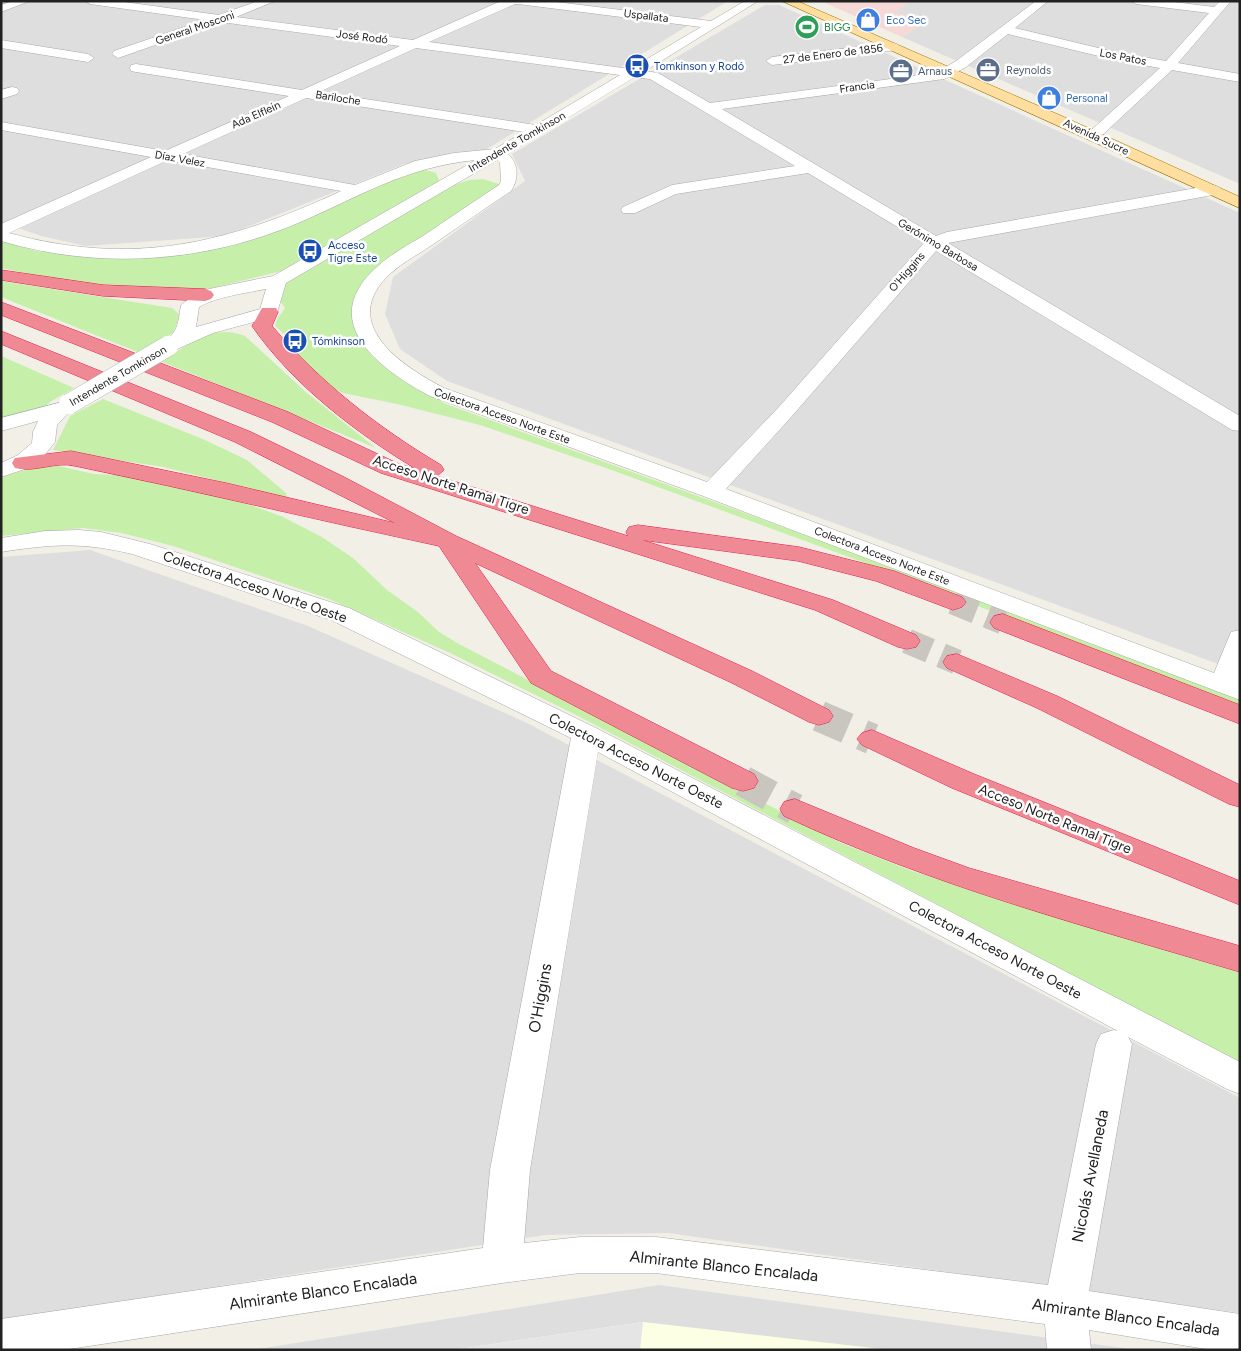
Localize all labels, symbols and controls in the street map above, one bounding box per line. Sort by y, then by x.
street label: Uspallata [623,7,669,25]
shop icon: Eco Sec [855,7,881,33]
street label: General Mosconi [154,8,236,48]
sports icon: BIGG [794,14,820,40]
place label: Eco Sec [886,14,926,27]
place label: BIGG [824,21,850,34]
street label: José Rodó [335,27,389,47]
street label: 27 de Enero de 1856 [782,41,884,67]
street label: Los Patos [1098,46,1148,68]
bus stop icon: Tomkinson y Rodó [624,53,650,79]
office icon: Reynolds [975,57,1001,83]
office icon: Arnaus [888,58,914,84]
place label: Tomkinson y Rodó [654,60,744,73]
place label: Reynolds [1006,64,1051,77]
place label: Arnaus [918,65,952,78]
street label: Francia [839,78,875,96]
shop icon: Personal [1036,85,1062,111]
street label: Bariloche [315,88,361,108]
place label: Personal [1066,92,1108,105]
street label: Ada Elflein [229,98,283,132]
street label: Intendente Tomkinson [466,109,568,175]
street label: Avenida Sucre [1061,116,1131,158]
street label: Díaz Velez [154,148,206,170]
street label: Gerónimo Barbosa [896,216,980,274]
bus stop icon: Acceso Tigre Este [297,238,323,264]
place label: Acceso Tigre Este [328,239,377,265]
street label: O'Higgins [886,250,928,294]
bus stop icon: Tómkinson [282,328,308,354]
place label: Tómkinson [312,335,365,348]
street label: Intendente Tomkinson [67,343,169,409]
street label: Colectora Acceso Norte Este [432,385,572,447]
street label: Acceso Norte Ramal Tigre [371,452,532,518]
street label: Colectora Acceso Norte Este [812,524,952,588]
street label: Colectora Acceso Norte Oeste [161,547,350,627]
street label: Colectora Acceso Norte Oeste [546,710,726,813]
street label: Acceso Norte Ramal Tigre [976,781,1134,858]
street label: Colectora Acceso Norte Oeste [906,897,1085,1003]
street label: O'Higgins [525,962,555,1034]
street label: Nicolás Avellaneda [1068,1108,1112,1244]
street label: Almirante Blanco Encalada [629,1247,819,1285]
street label: Almirante Blanco Encalada [228,1268,418,1314]
street label: Almirante Blanco Encalada [1031,1294,1221,1340]

